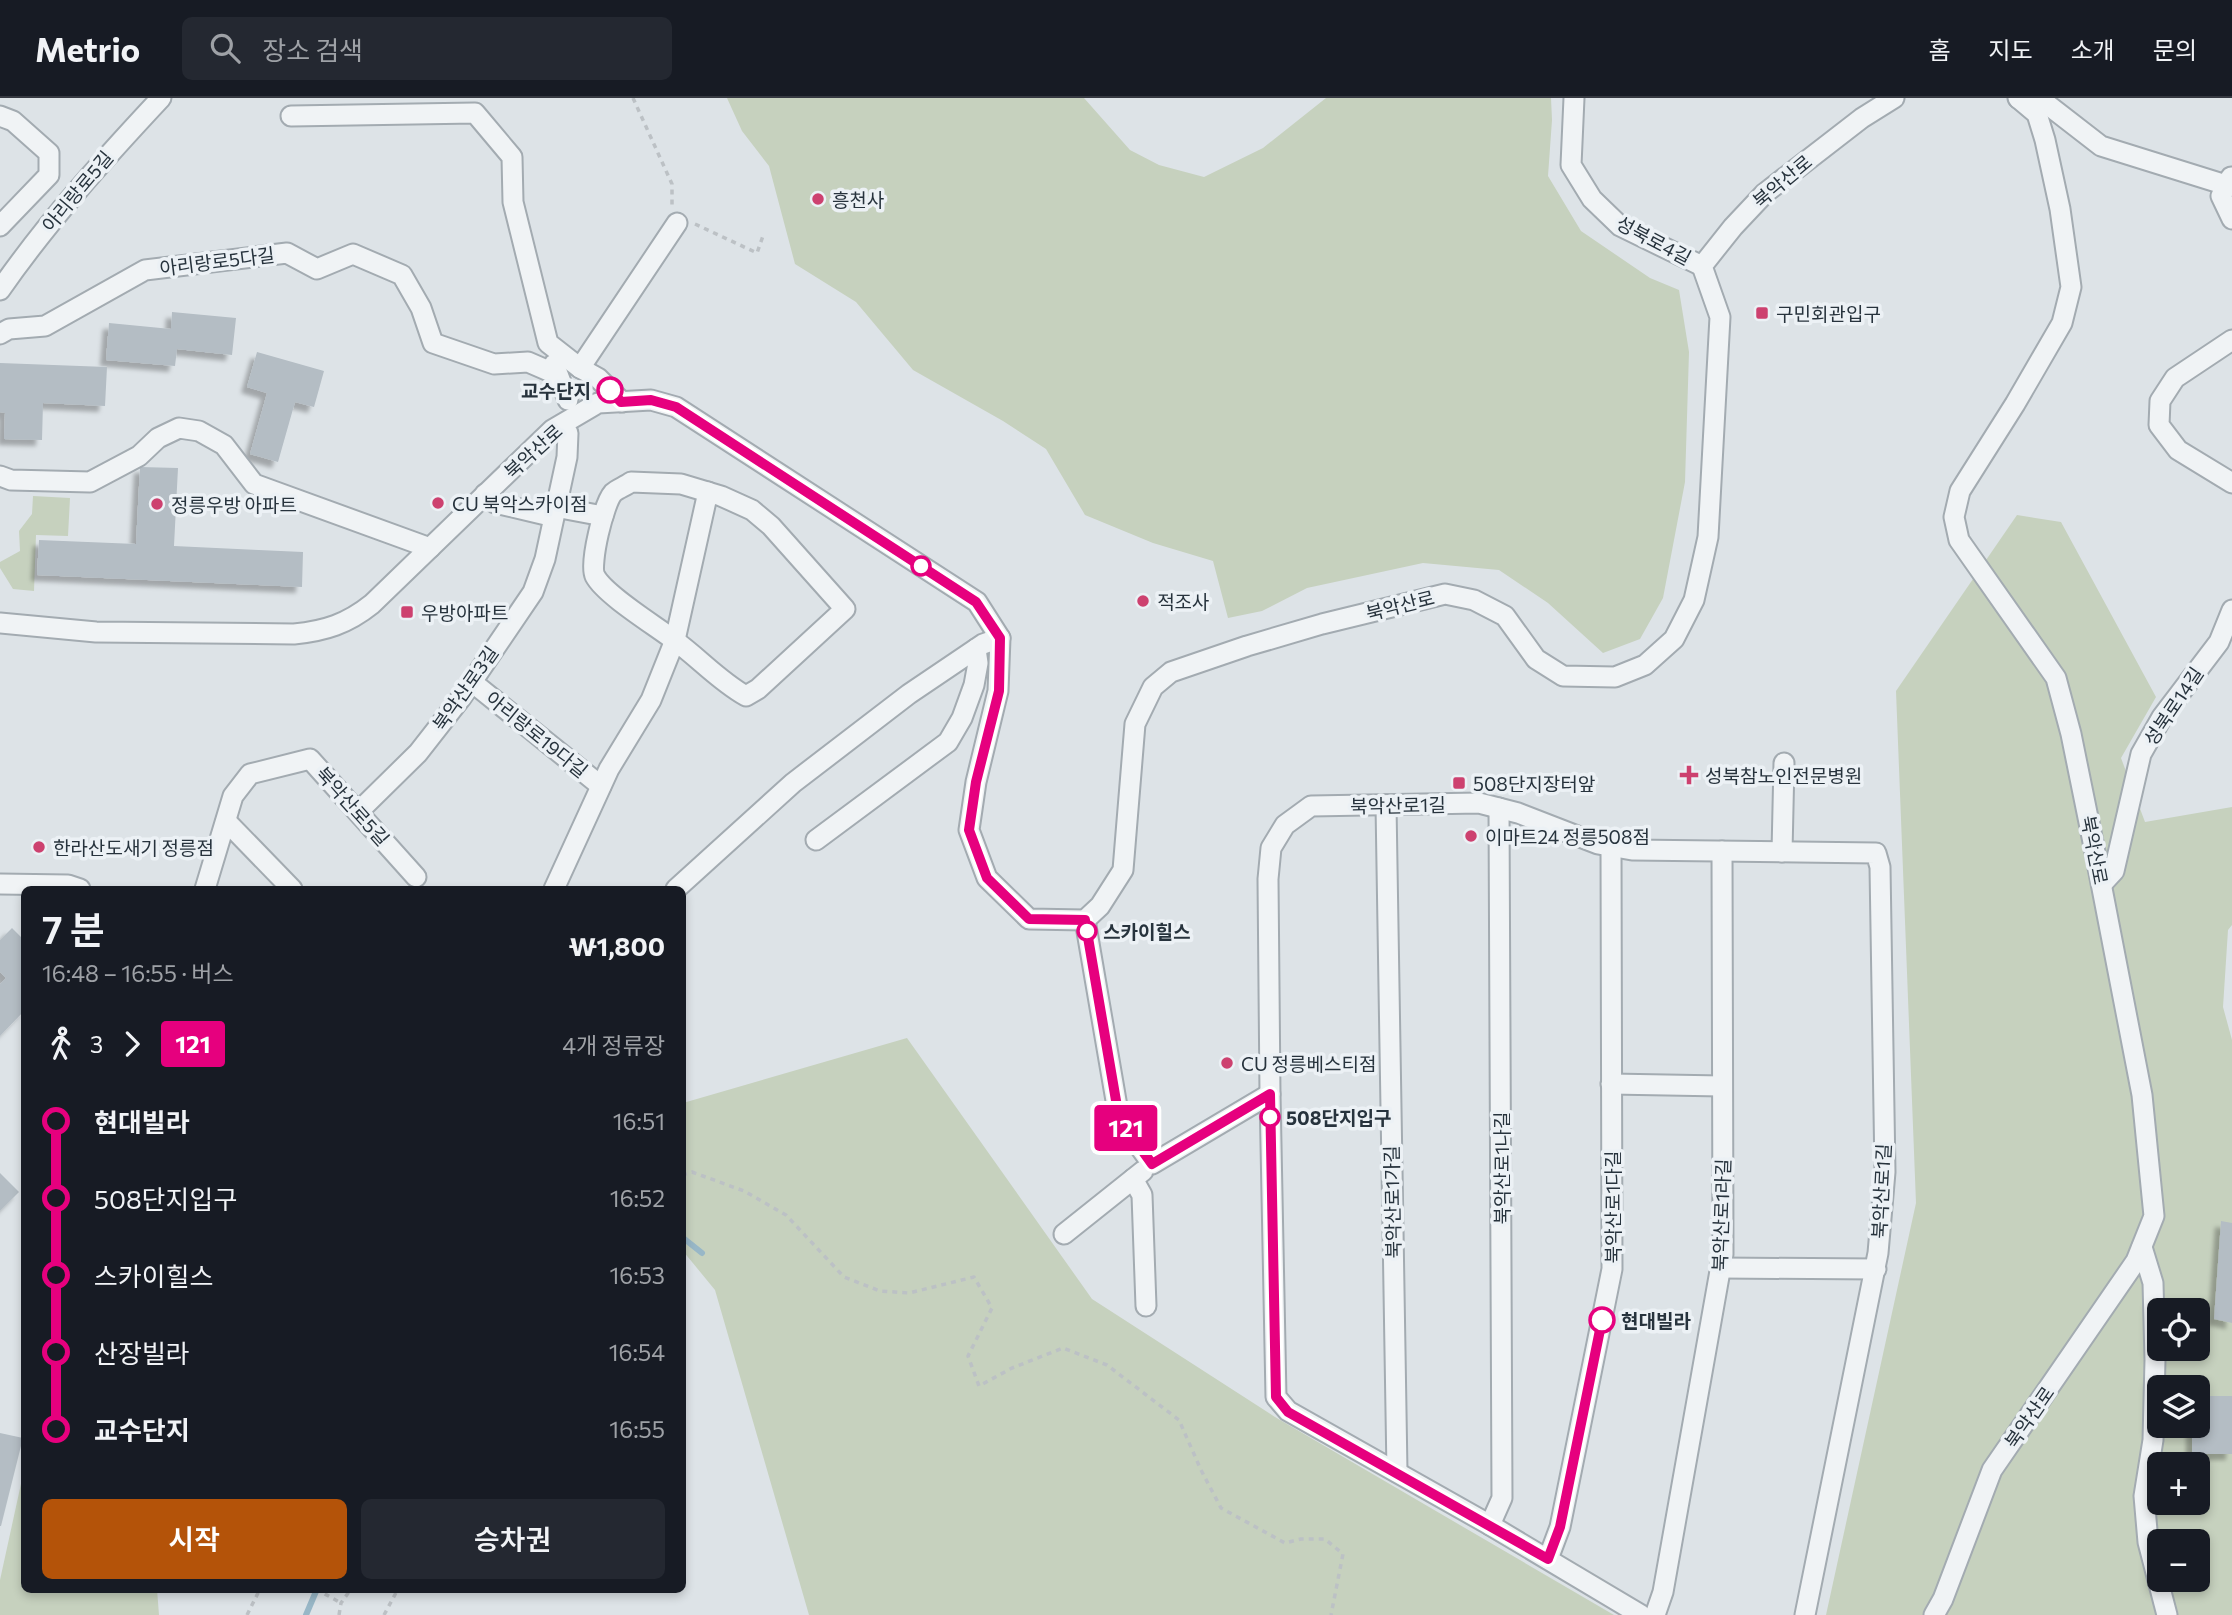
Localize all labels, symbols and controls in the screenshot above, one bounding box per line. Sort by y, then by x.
search box [182,17,672,80]
text: Metrio [35,28,140,69]
icon: search [206,29,244,67]
text: 장소 검색 [262,34,363,65]
text: 홈 [1928,35,1950,64]
text: 지도 [1988,35,2033,64]
text: 소개 [2071,35,2115,64]
text: 문의 [2153,35,2197,64]
street label: 아리랑로5길 [37,146,117,236]
street label: 북악산로 [1748,150,1816,212]
place label: 흥천사 [832,188,884,211]
marker: 흥천사 [810,191,826,207]
street label: 성북로4길 [1613,211,1695,269]
street label: 아리랑로5다길 [158,243,276,279]
place label: 구민회관입구 [1776,302,1881,325]
marker: 구민회관입구 [1754,305,1770,321]
marker: 교수단지 [597,377,623,403]
place label: 교수단지 [521,379,591,402]
street label: 북악산로 [499,419,567,483]
place label: CU 북악스카이점 [452,492,587,515]
place label: 정릉우방 아파트 [171,493,297,516]
marker: CU 북악스카이점 [430,495,446,511]
marker: 정릉우방 아파트 [149,496,165,512]
unlabelled marker [911,556,931,576]
street label: 북악산로 [1363,585,1437,625]
place label: 적조사 [1157,590,1209,613]
marker: 적조사 [1135,593,1151,609]
place label: 우방아파트 [421,601,508,624]
marker: 우방아파트 [399,604,415,620]
street label: 북악산로3길 [427,641,503,735]
street label: 성북로14길 [2138,662,2208,750]
street label: 아리랑로19다길 [481,686,593,782]
street label: 북악산로5길 [312,762,394,850]
place label: 성북참노인전문병원 [1705,764,1862,787]
marker: 성북참노인전문병원 [1679,765,1699,785]
place label: 508단지장터앞 [1473,772,1596,795]
marker: 508단지장터앞 [1451,775,1467,791]
street label: 북악산로1길 [1350,793,1446,817]
street label: 북악산로 [2077,813,2113,887]
place label: 이마트24 정릉508점 [1485,825,1650,848]
marker: 이마트24 정릉508점 [1463,828,1479,844]
place label: 한라산도새기 정릉점 [53,836,214,859]
marker: 한라산도새기 정릉점 [31,839,47,855]
text: 7 분 [42,905,105,952]
place label: 스카이힐스 [1103,920,1190,943]
marker: 스카이힐스 [1077,921,1097,941]
text: ₩1,800 [568,930,665,961]
text: 16:48 – 16:55 · 버스 [42,959,234,987]
icon: walk [42,1025,80,1063]
icon: forward [113,1025,151,1063]
text: 121 [175,1029,211,1058]
text: 3 [90,1030,103,1058]
text: 4개 정류장 [562,1031,665,1059]
place label: CU 정릉베스티점 [1241,1052,1376,1075]
marker: CU 정릉베스티점 [1219,1055,1235,1071]
line badge: 121 [1086,1105,1166,1151]
text: 현대빌라 [94,1106,190,1137]
place label: 508단지입구 [1286,1106,1391,1129]
text: 16:51 [613,1107,665,1135]
marker: 508단지입구 [1260,1107,1280,1127]
street label: 북악산로1나길 [1490,1111,1513,1225]
text: 121 [1108,1113,1144,1142]
street label: 북악산로1길 [1867,1143,1895,1239]
street label: 북악산로1가길 [1380,1145,1404,1259]
street label: 북악산로1다길 [1601,1150,1624,1264]
street label: 북악산로1라길 [1708,1158,1734,1272]
text: 508단지입구 [94,1183,237,1214]
text: 16:52 [610,1184,665,1212]
text: 스카이힐스 [94,1260,214,1291]
text: 16:53 [609,1261,665,1289]
map controls [2147,1298,2210,1592]
button: locate [2147,1298,2210,1361]
marker: 현대빌라 [1589,1307,1615,1333]
place label: 현대빌라 [1621,1309,1691,1332]
text: 산장빌라 [94,1337,190,1368]
text: 16:54 [609,1338,665,1366]
button: layers [2147,1375,2210,1438]
street label: 북악산로 [2000,1382,2058,1452]
text: 교수단지 [94,1414,190,1445]
text: 16:55 [609,1415,665,1443]
button: + [2147,1452,2210,1515]
button: 시작 [42,1499,347,1579]
button: 승차권 [361,1499,665,1579]
button: − [2147,1529,2210,1592]

